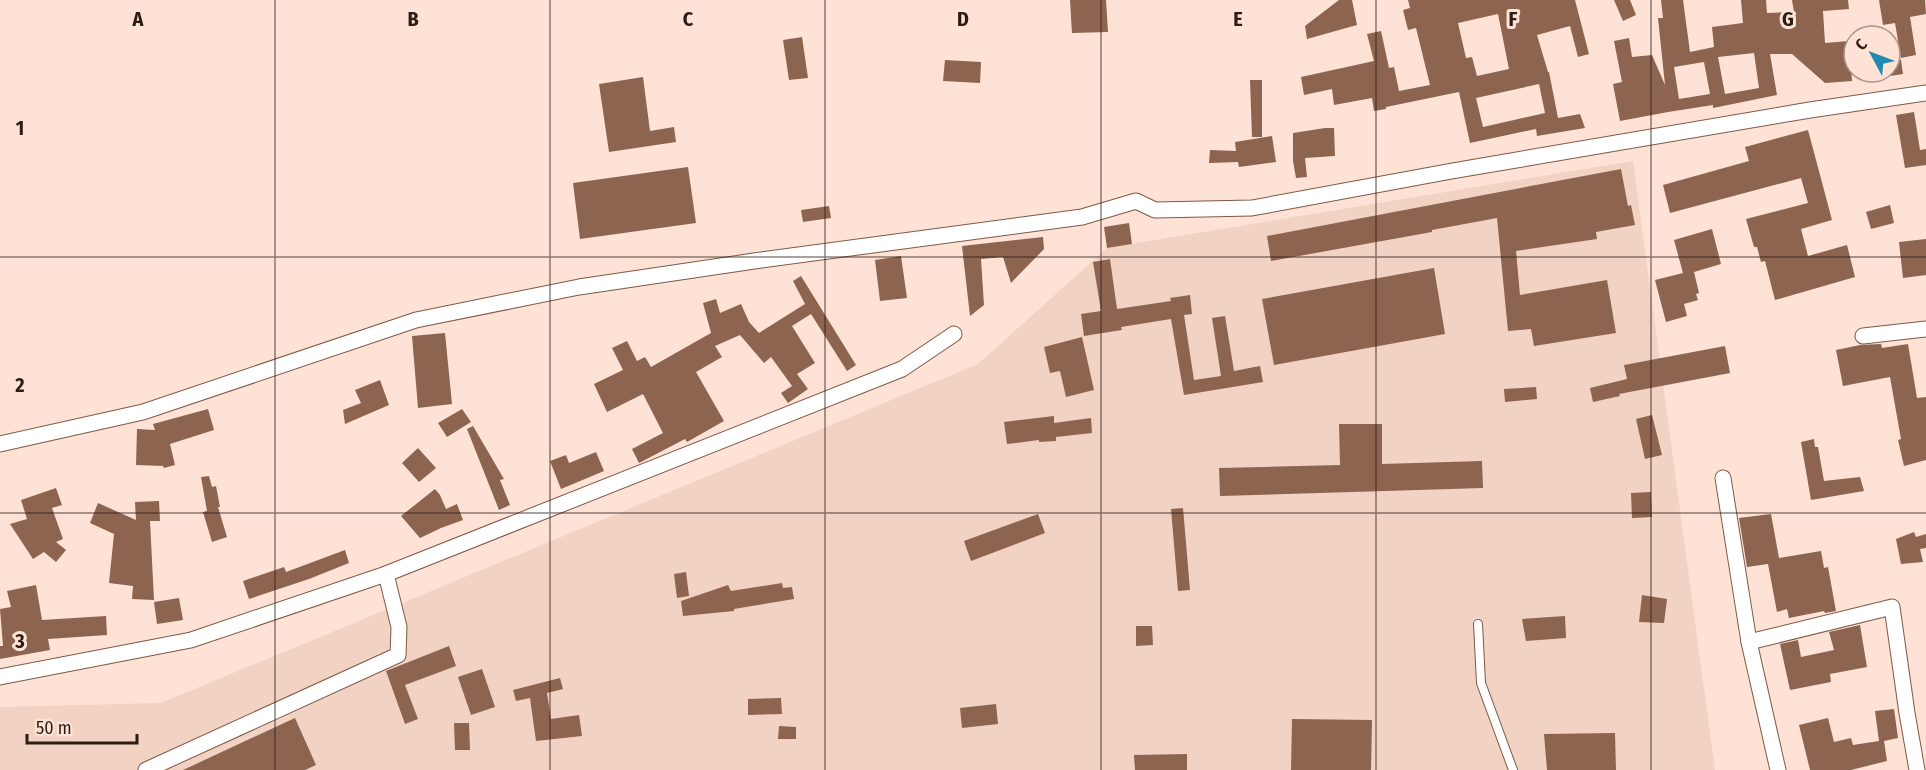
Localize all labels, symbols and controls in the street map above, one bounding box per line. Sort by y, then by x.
text: A [132,7,145,31]
text: B [407,7,419,31]
text: C [683,7,694,31]
text: D [957,7,969,31]
text: E [1233,7,1243,31]
text: F [1509,7,1518,31]
text: G [1782,7,1794,31]
north arrow [1842,24,1902,84]
text: С [1851,35,1871,54]
text: 1 [16,116,24,140]
text: 2 [14,373,25,397]
text: 3 [14,629,25,653]
scale bar [27,707,136,745]
text: 50 m [36,717,72,739]

